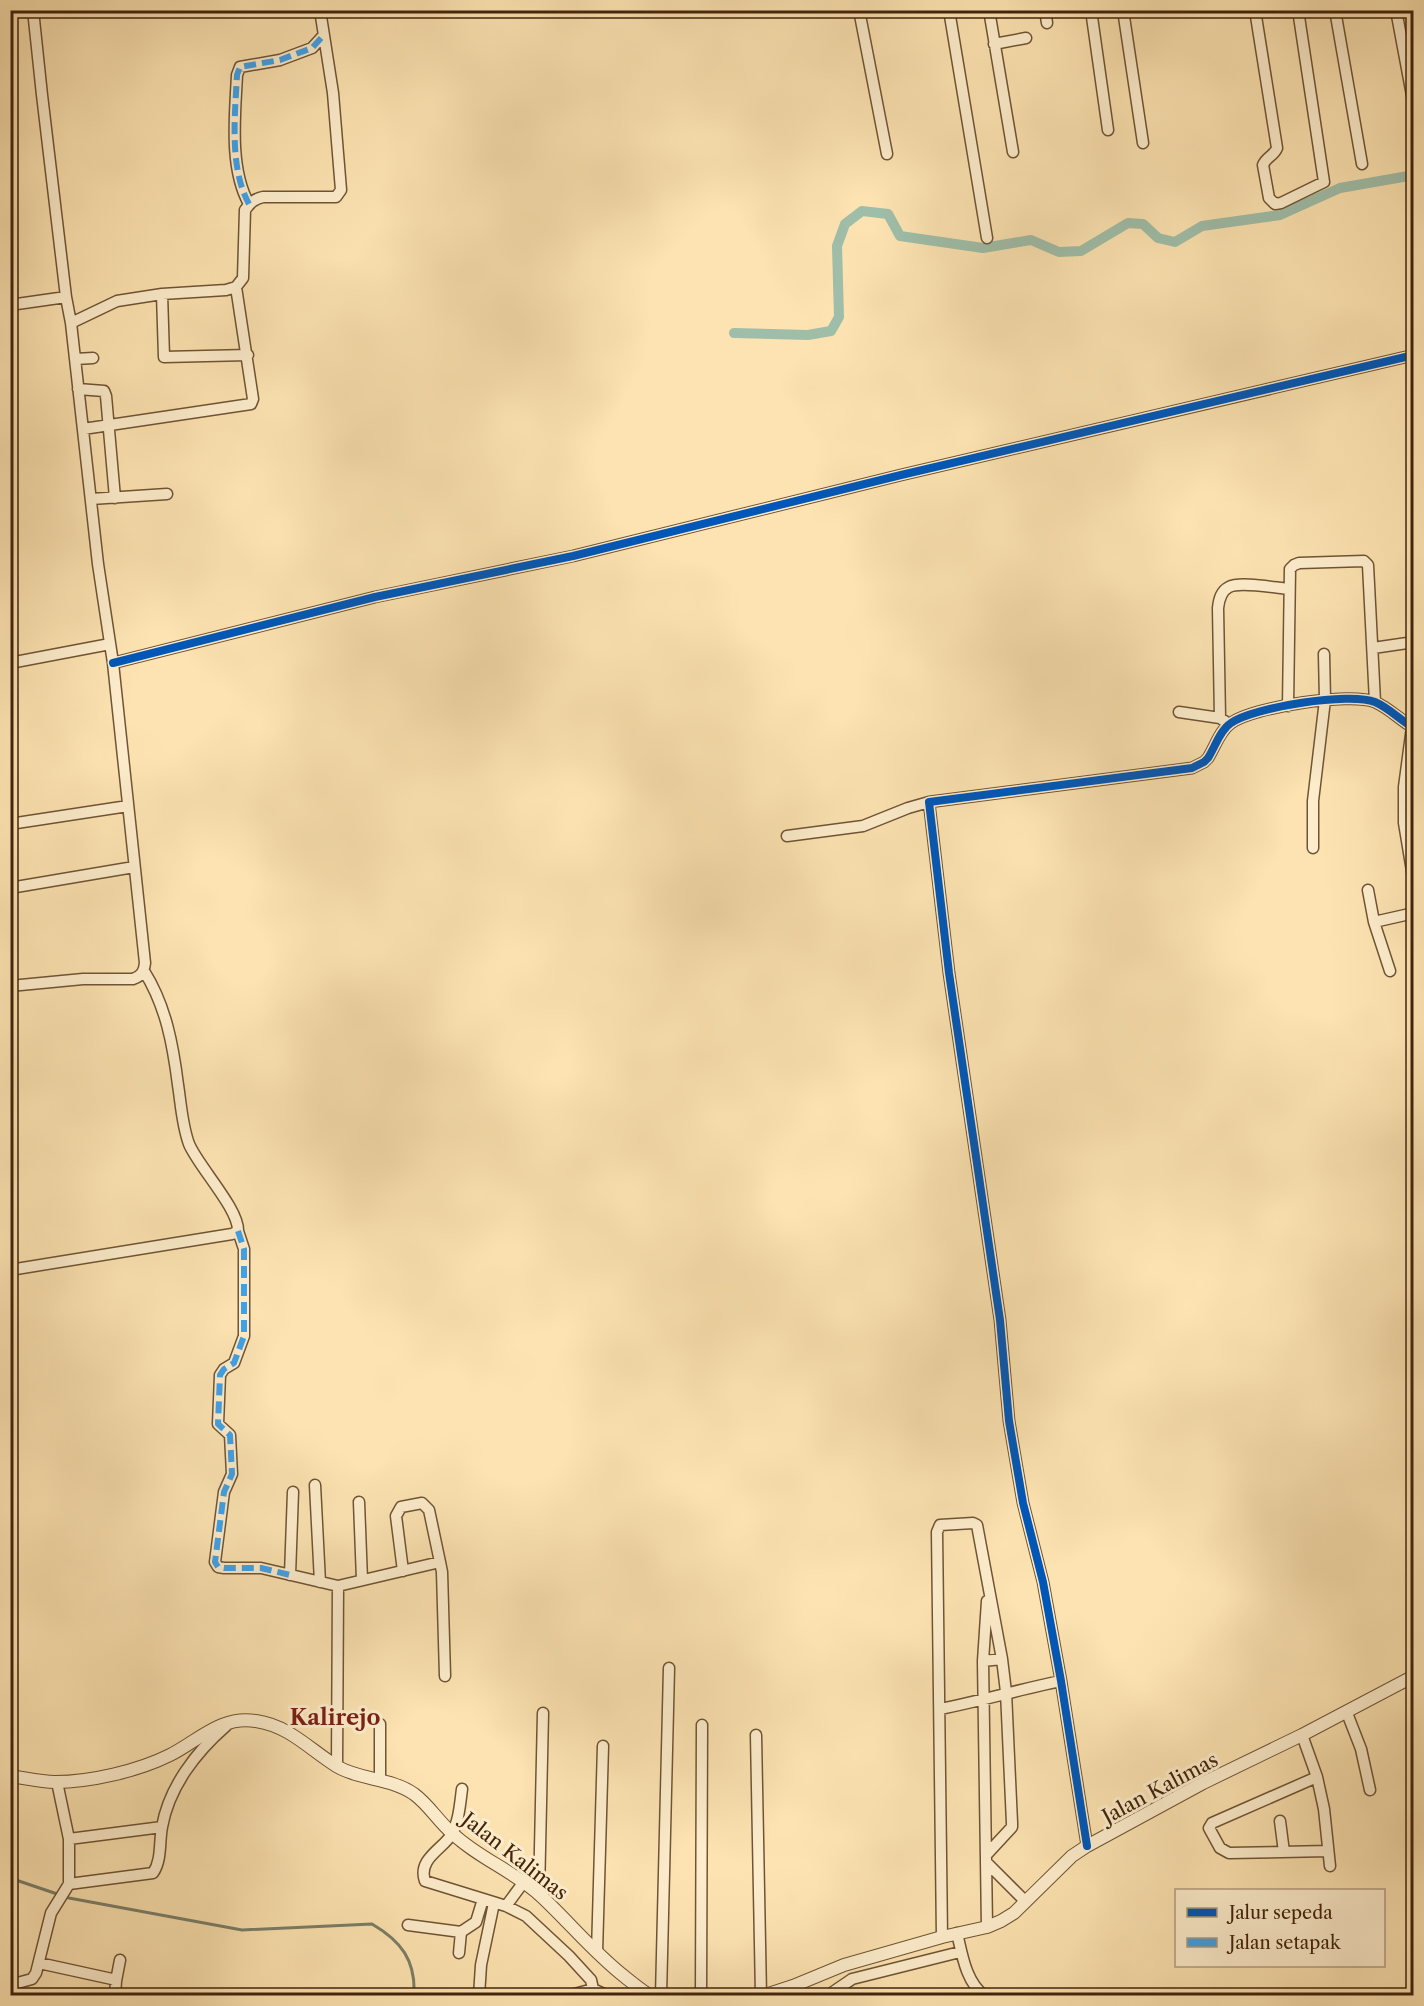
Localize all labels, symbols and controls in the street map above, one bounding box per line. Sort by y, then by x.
district label: Kalirejo [290,1704,380,1731]
street label: Jalan Kalimas [1095,1747,1222,1830]
street label: Jalan Kalimas [455,1805,573,1905]
legend [1175,1889,1385,1967]
text: Jalur sepeda [1226,1902,1333,1924]
text: Jalan setapak [1226,1932,1342,1954]

